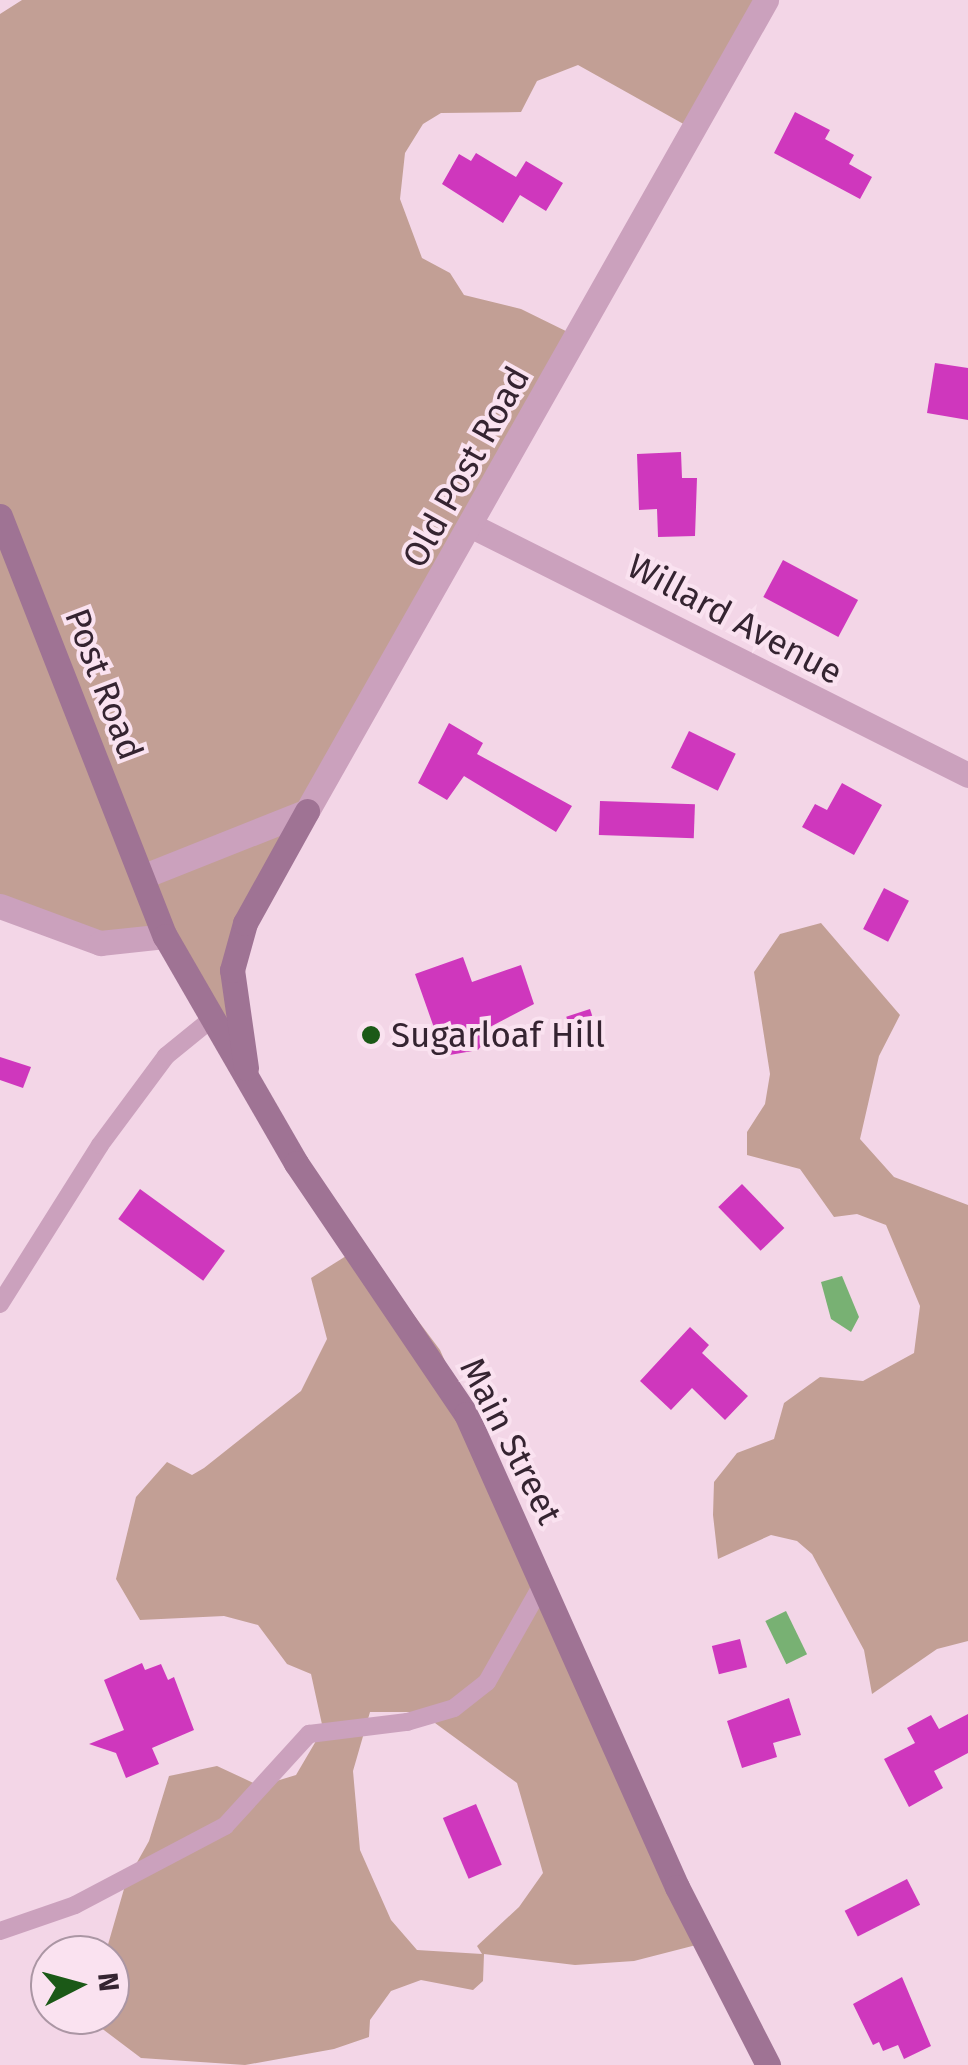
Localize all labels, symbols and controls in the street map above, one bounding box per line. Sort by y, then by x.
street label: Old Post Road [394,359,538,575]
street label: Willard Avenue [621,545,849,693]
street label: Post Road [56,602,152,766]
place label: Sugarloaf Hill [391,1014,605,1056]
marker: Sugarloaf Hill [360,1024,382,1046]
street label: Main Street [451,1351,571,1531]
north arrow [30,1935,130,2035]
text: N [91,1971,126,1993]

